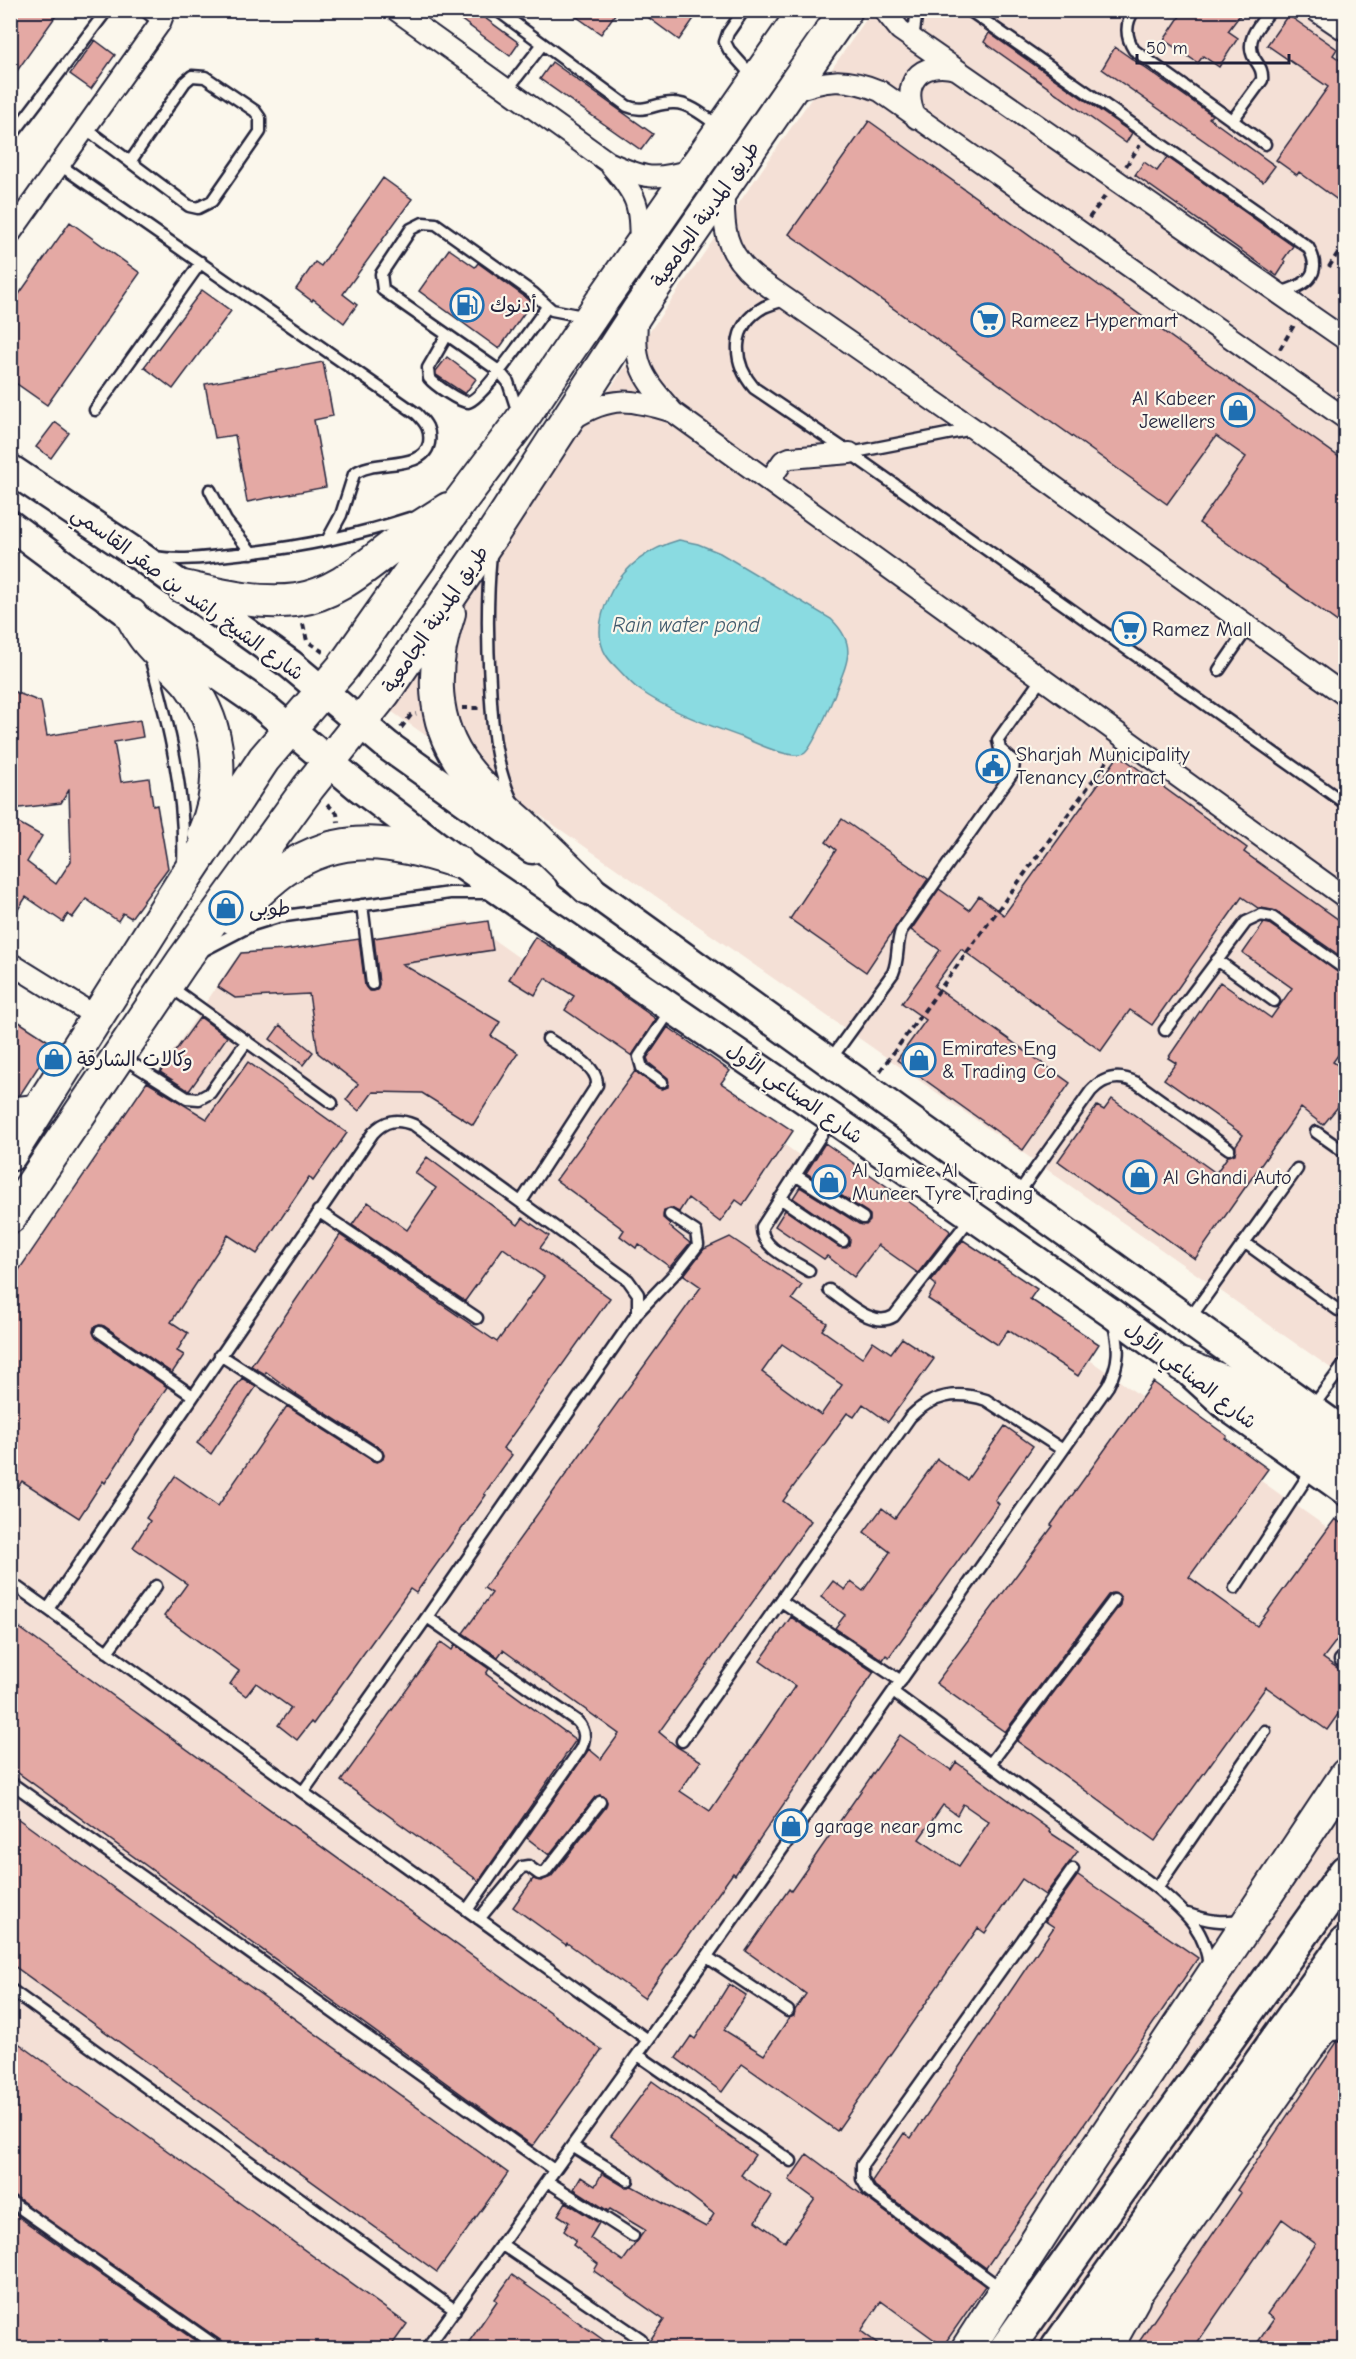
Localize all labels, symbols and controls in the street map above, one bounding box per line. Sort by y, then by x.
scale bar [1137,27,1288,65]
text: 50 m [1146,38,1188,59]
street label: طريق المدينة الجامعية [646,137,764,292]
fuel station icon: أدنوك [449,287,485,323]
place label: أدنوك [490,294,536,317]
supermarket icon: Rameez Hypermart [970,302,1006,338]
place label: Rameez Hypermart [1011,309,1179,332]
place label: Al Kabeer Jewellers [1132,387,1215,433]
shop icon: Al Kabeer Jewellers [1220,392,1256,428]
street label: شارع الشيخ راشد بن صقر القاسمي [64,502,308,690]
street label: طريق المدينة الجامعية [378,541,493,697]
supermarket icon: Ramez Mall [1111,611,1147,647]
water label: Rain water pond [612,613,760,637]
place label: Ramez Mall [1152,618,1252,641]
place label: Sharjah Municipality Tenancy Contract [1016,743,1190,789]
public building icon: Sharjah Municipality Tenancy Contract [975,748,1011,784]
shop icon: طوبى [208,890,244,926]
place label: طوبى [249,897,290,921]
street label: شارع الصناعي الأول [719,1036,868,1154]
place label: Emirates Eng & Trading Co [942,1037,1057,1083]
shop icon: وكالات الشارقة [36,1041,72,1077]
shop icon: Emirates Eng & Trading Co [901,1042,937,1078]
place label: وكالات الشارقة [77,1048,193,1071]
place label: Al Jamiee Al Muneer Tyre Trading [852,1159,1033,1205]
shop icon: Al Ghandi Auto [1122,1159,1158,1195]
shop icon: Al Jamiee Al Muneer Tyre Trading [811,1164,847,1200]
place label: Al Ghandi Auto [1163,1166,1291,1189]
street label: شارع الصناعي الأول [1117,1315,1262,1439]
shop icon: garage near gmc [773,1808,809,1844]
place label: garage near gmc [814,1815,963,1838]

